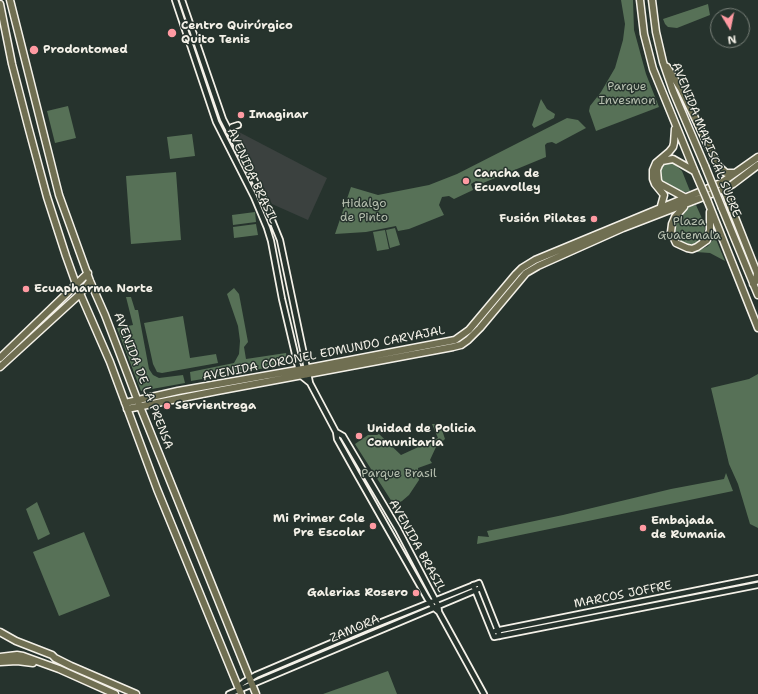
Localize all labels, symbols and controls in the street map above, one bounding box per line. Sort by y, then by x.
north arrow [710,8,750,48]
place label: Centro Quirúrgico Quito Tenis [181,19,293,47]
marker: Centro Quirúrgico Quito Tenis [166,27,178,39]
text: N [726,31,738,47]
place label: Prodontomed [43,43,128,57]
marker: Prodontomed [28,44,40,56]
street label: AVENIDA MARISCAL SUCRE [668,60,744,220]
park label: Parque Invesmon [599,80,655,108]
place label: Imaginar [249,108,308,122]
marker: Imaginar [236,110,246,120]
street label: AVENIDA BRASIL [224,126,280,226]
place label: Cancha de Ecuavolley [474,167,540,195]
marker: Cancha de Ecuavolley [461,176,471,186]
park label: Hidalgo de Pinto [340,197,388,225]
place label: Fusión Pilates [499,212,586,226]
marker: Fusión Pilates [589,214,599,224]
park label: Plaza Guatemala [657,215,721,243]
place label: Ecuapharma Norte [34,282,153,296]
marker: Ecuapharma Norte [21,284,31,294]
street label: AVENIDA DE LA PRENSA [110,311,176,451]
street label: AVENIDA CORONEL EDMUNDO CARVAJAL [202,323,446,385]
place label: Servientrega [175,399,256,413]
marker: Servientrega [162,401,172,411]
place label: Unidad de Policia Comunitaria [367,422,476,450]
marker: Unidad de Policia Comunitaria [354,431,364,441]
park label: Parque Brasil [361,467,437,481]
street label: AVENIDA BRASIL [386,497,448,595]
place label: Mi Primer Cole Pre Escolar [273,512,365,540]
place label: Embajada de Rumania [651,514,725,542]
marker: Mi Primer Cole Pre Escolar [368,521,378,531]
marker: Embajada de Rumania [638,523,648,533]
street label: MARCOS JOFFRE [573,578,673,612]
place label: Galerias Rosero [307,586,408,600]
marker: Galerias Rosero [411,588,421,598]
street label: ZAMORA [328,612,382,646]

